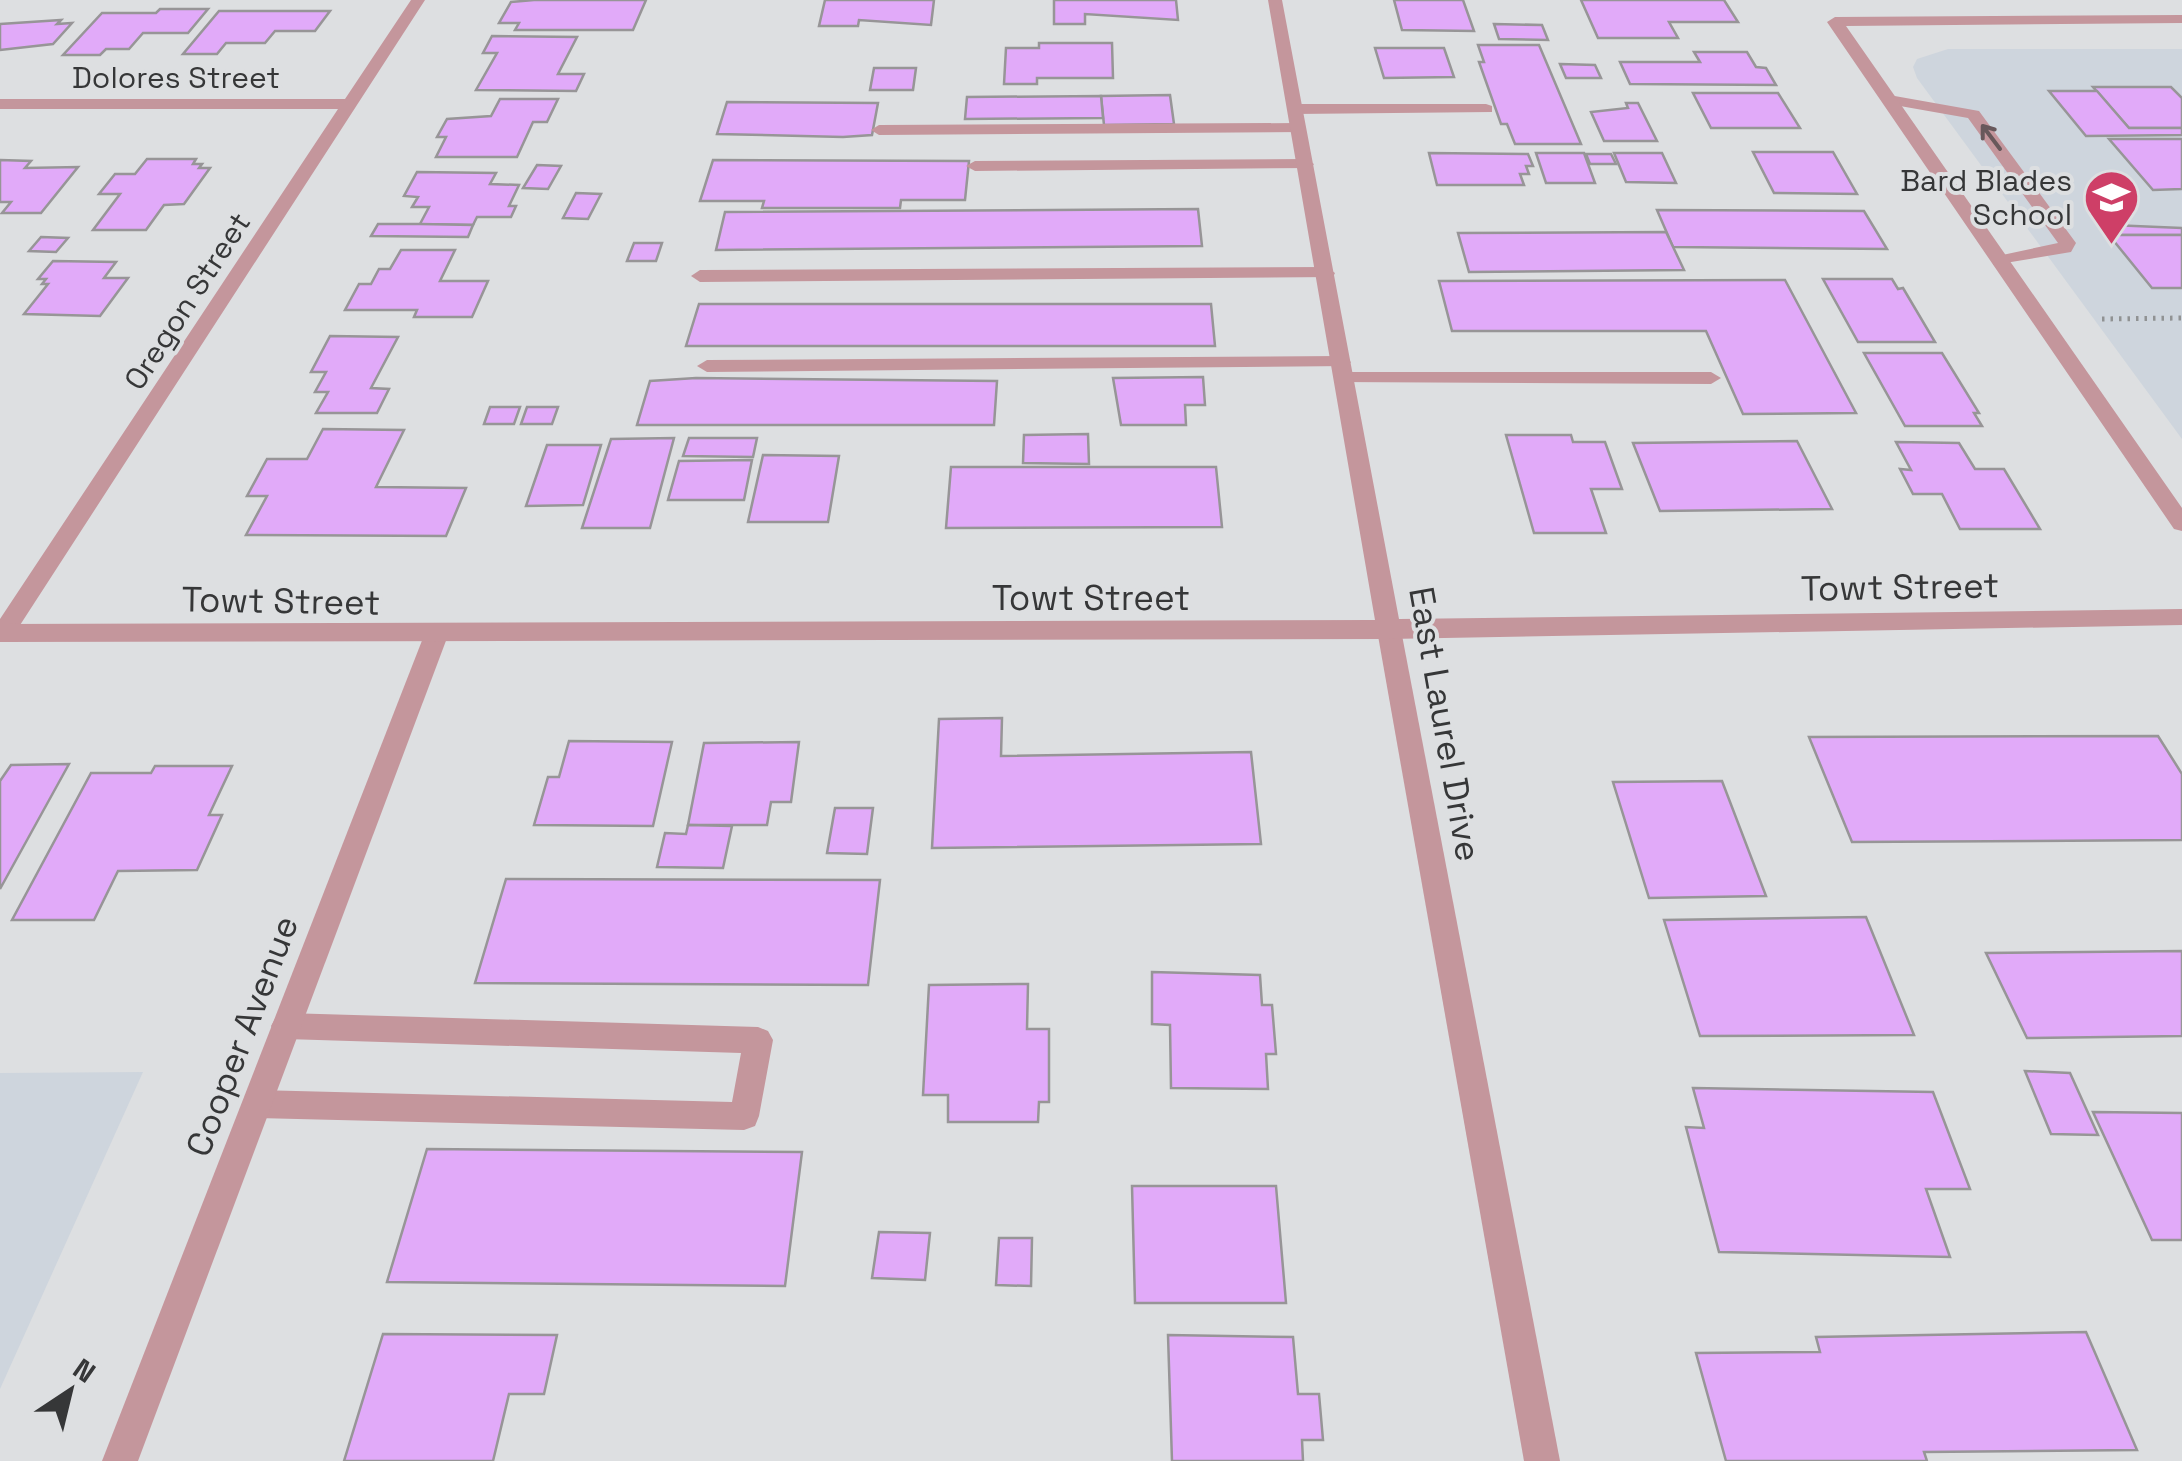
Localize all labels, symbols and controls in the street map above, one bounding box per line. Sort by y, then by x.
street label: Dolores Street [72,58,280,97]
one-way arrow [1980,124,2001,151]
place label: Bard Blades School [1900,161,2072,234]
school or university icon: Bard Blades School [2081,167,2141,246]
street label: Oregon Street [115,205,259,397]
street label: Towt Street [1800,563,2000,611]
street label: Towt Street [992,576,1190,620]
street label: Towt Street [181,577,381,625]
street label: East Laurel Drive [1399,583,1491,865]
street label: Cooper Avenue [176,909,308,1163]
north arrow [20,1341,120,1441]
text: N [66,1350,102,1391]

